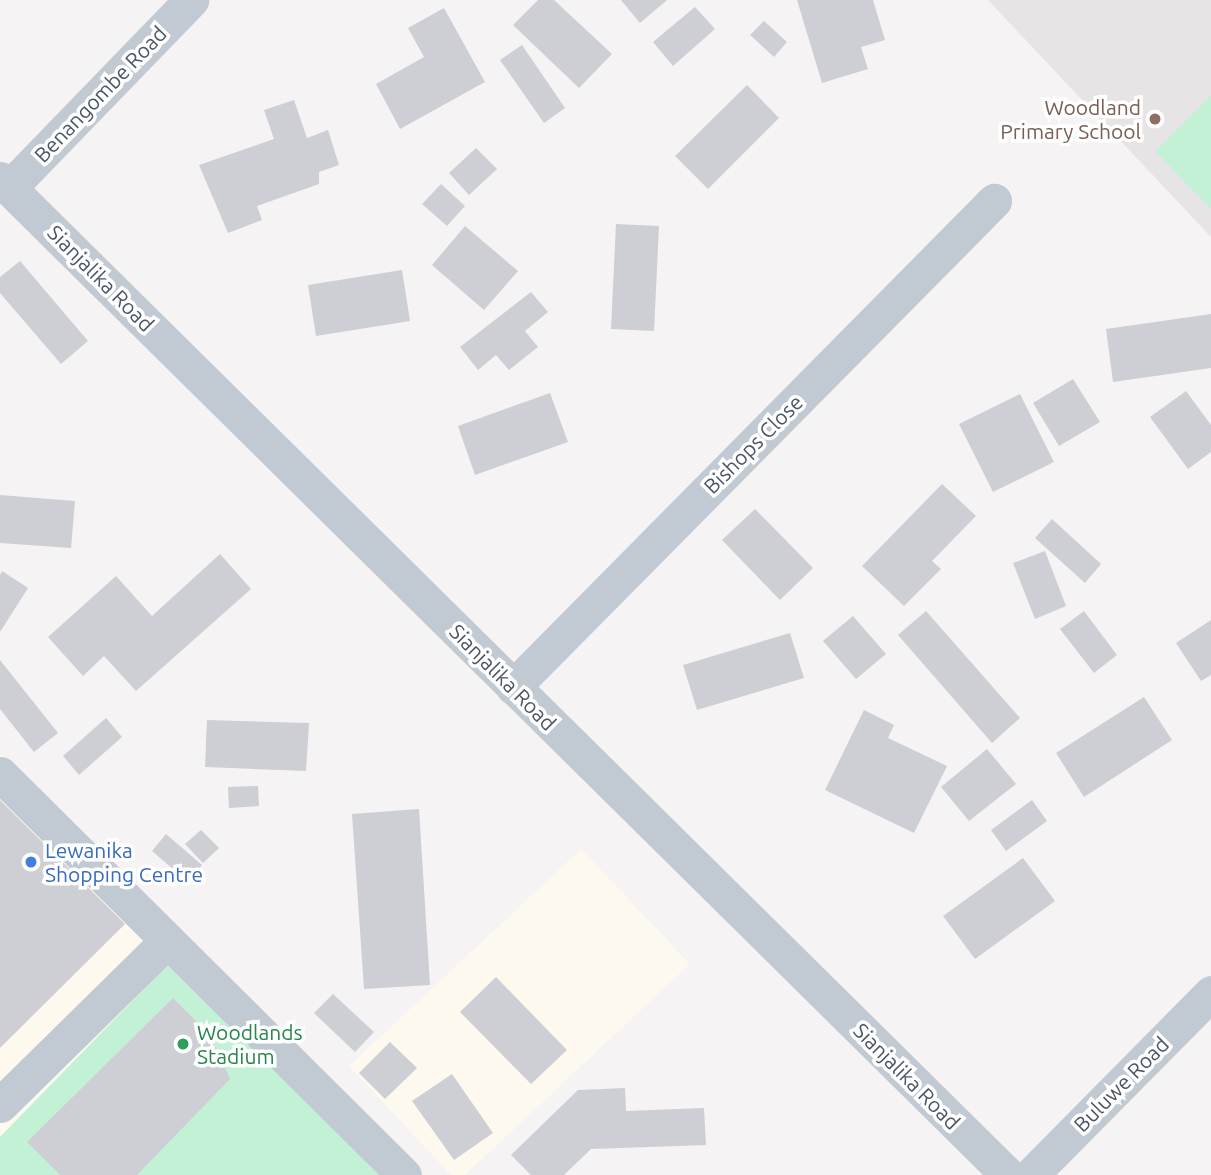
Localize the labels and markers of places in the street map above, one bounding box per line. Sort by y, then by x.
place label: Woodland Primary School [1000,94,1141,144]
marker: Woodland Primary School [1147,111,1163,127]
place label: Lewanika Shopping Centre [45,837,203,887]
marker: Lewanika Shopping Centre [23,854,39,870]
place label: Woodlands Stadium [197,1019,303,1069]
marker: Woodlands Stadium [175,1036,191,1052]

